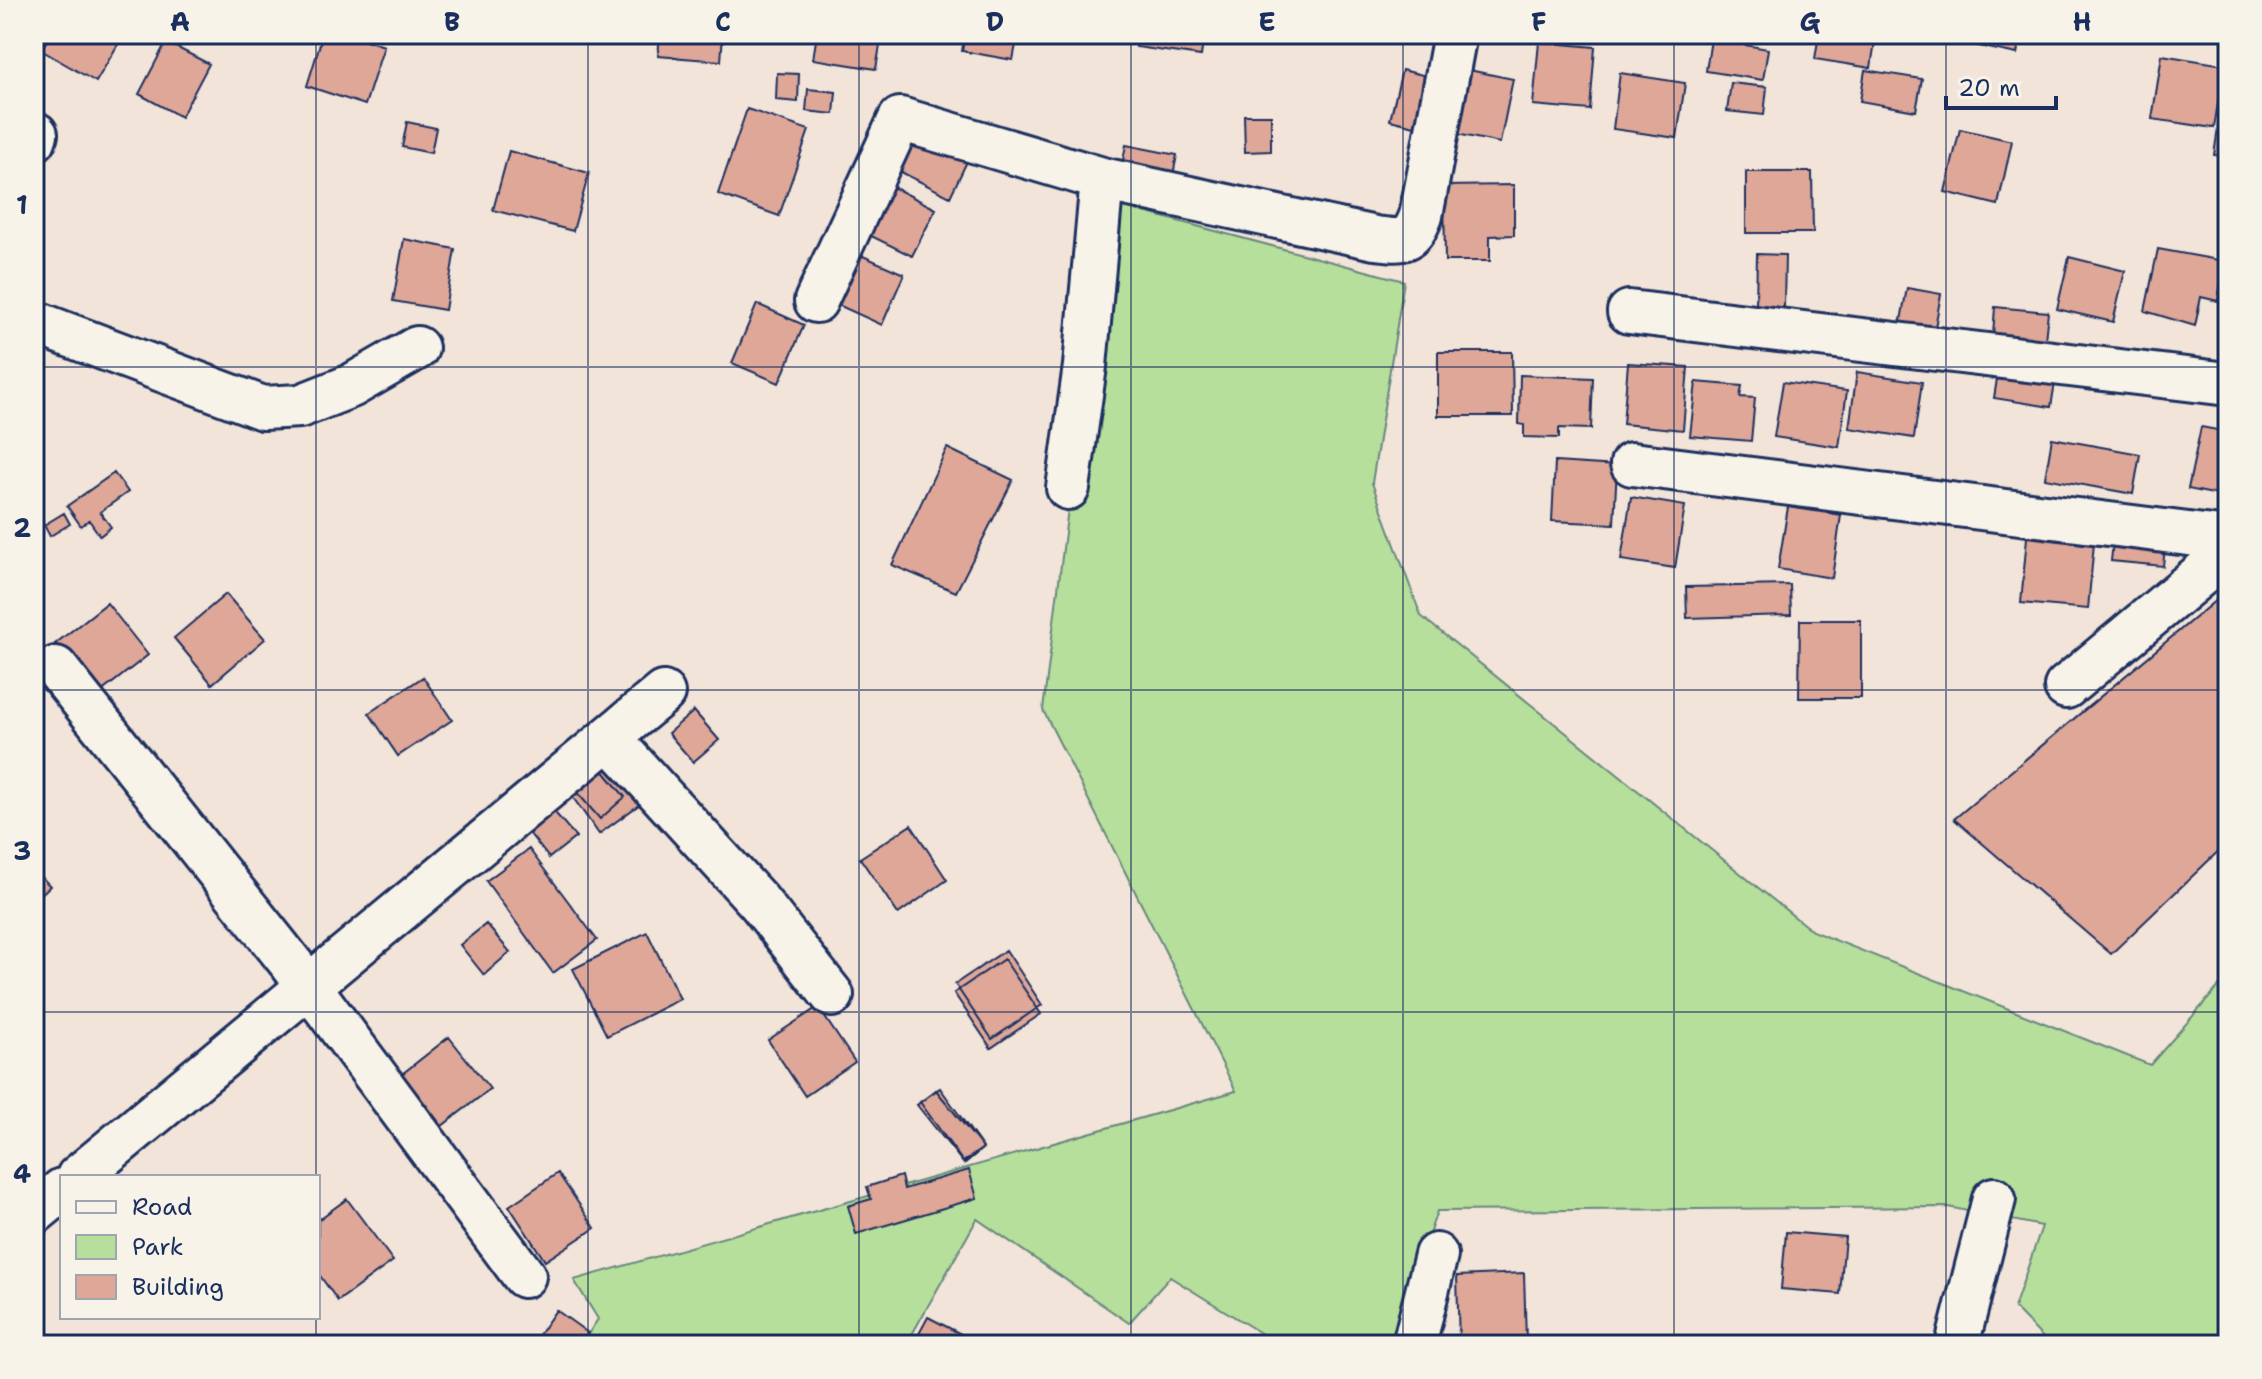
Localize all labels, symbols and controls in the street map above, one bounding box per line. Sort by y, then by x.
text: A [170,4,190,39]
text: B [444,4,460,39]
text: C [715,4,731,39]
text: D [986,4,1004,39]
text: E [1258,4,1276,39]
text: F [1531,4,1547,39]
text: G [1800,4,1821,39]
text: H [2073,4,2091,39]
scale bar [1946,60,2056,110]
text: 20 m [1958,72,2020,104]
text: 1 [16,187,28,222]
text: 2 [13,510,31,545]
text: 3 [13,833,31,868]
text: 4 [13,1156,31,1191]
legend [60,1175,320,1319]
text: Road [132,1191,192,1223]
text: Park [132,1231,184,1263]
text: Building [132,1271,224,1303]

